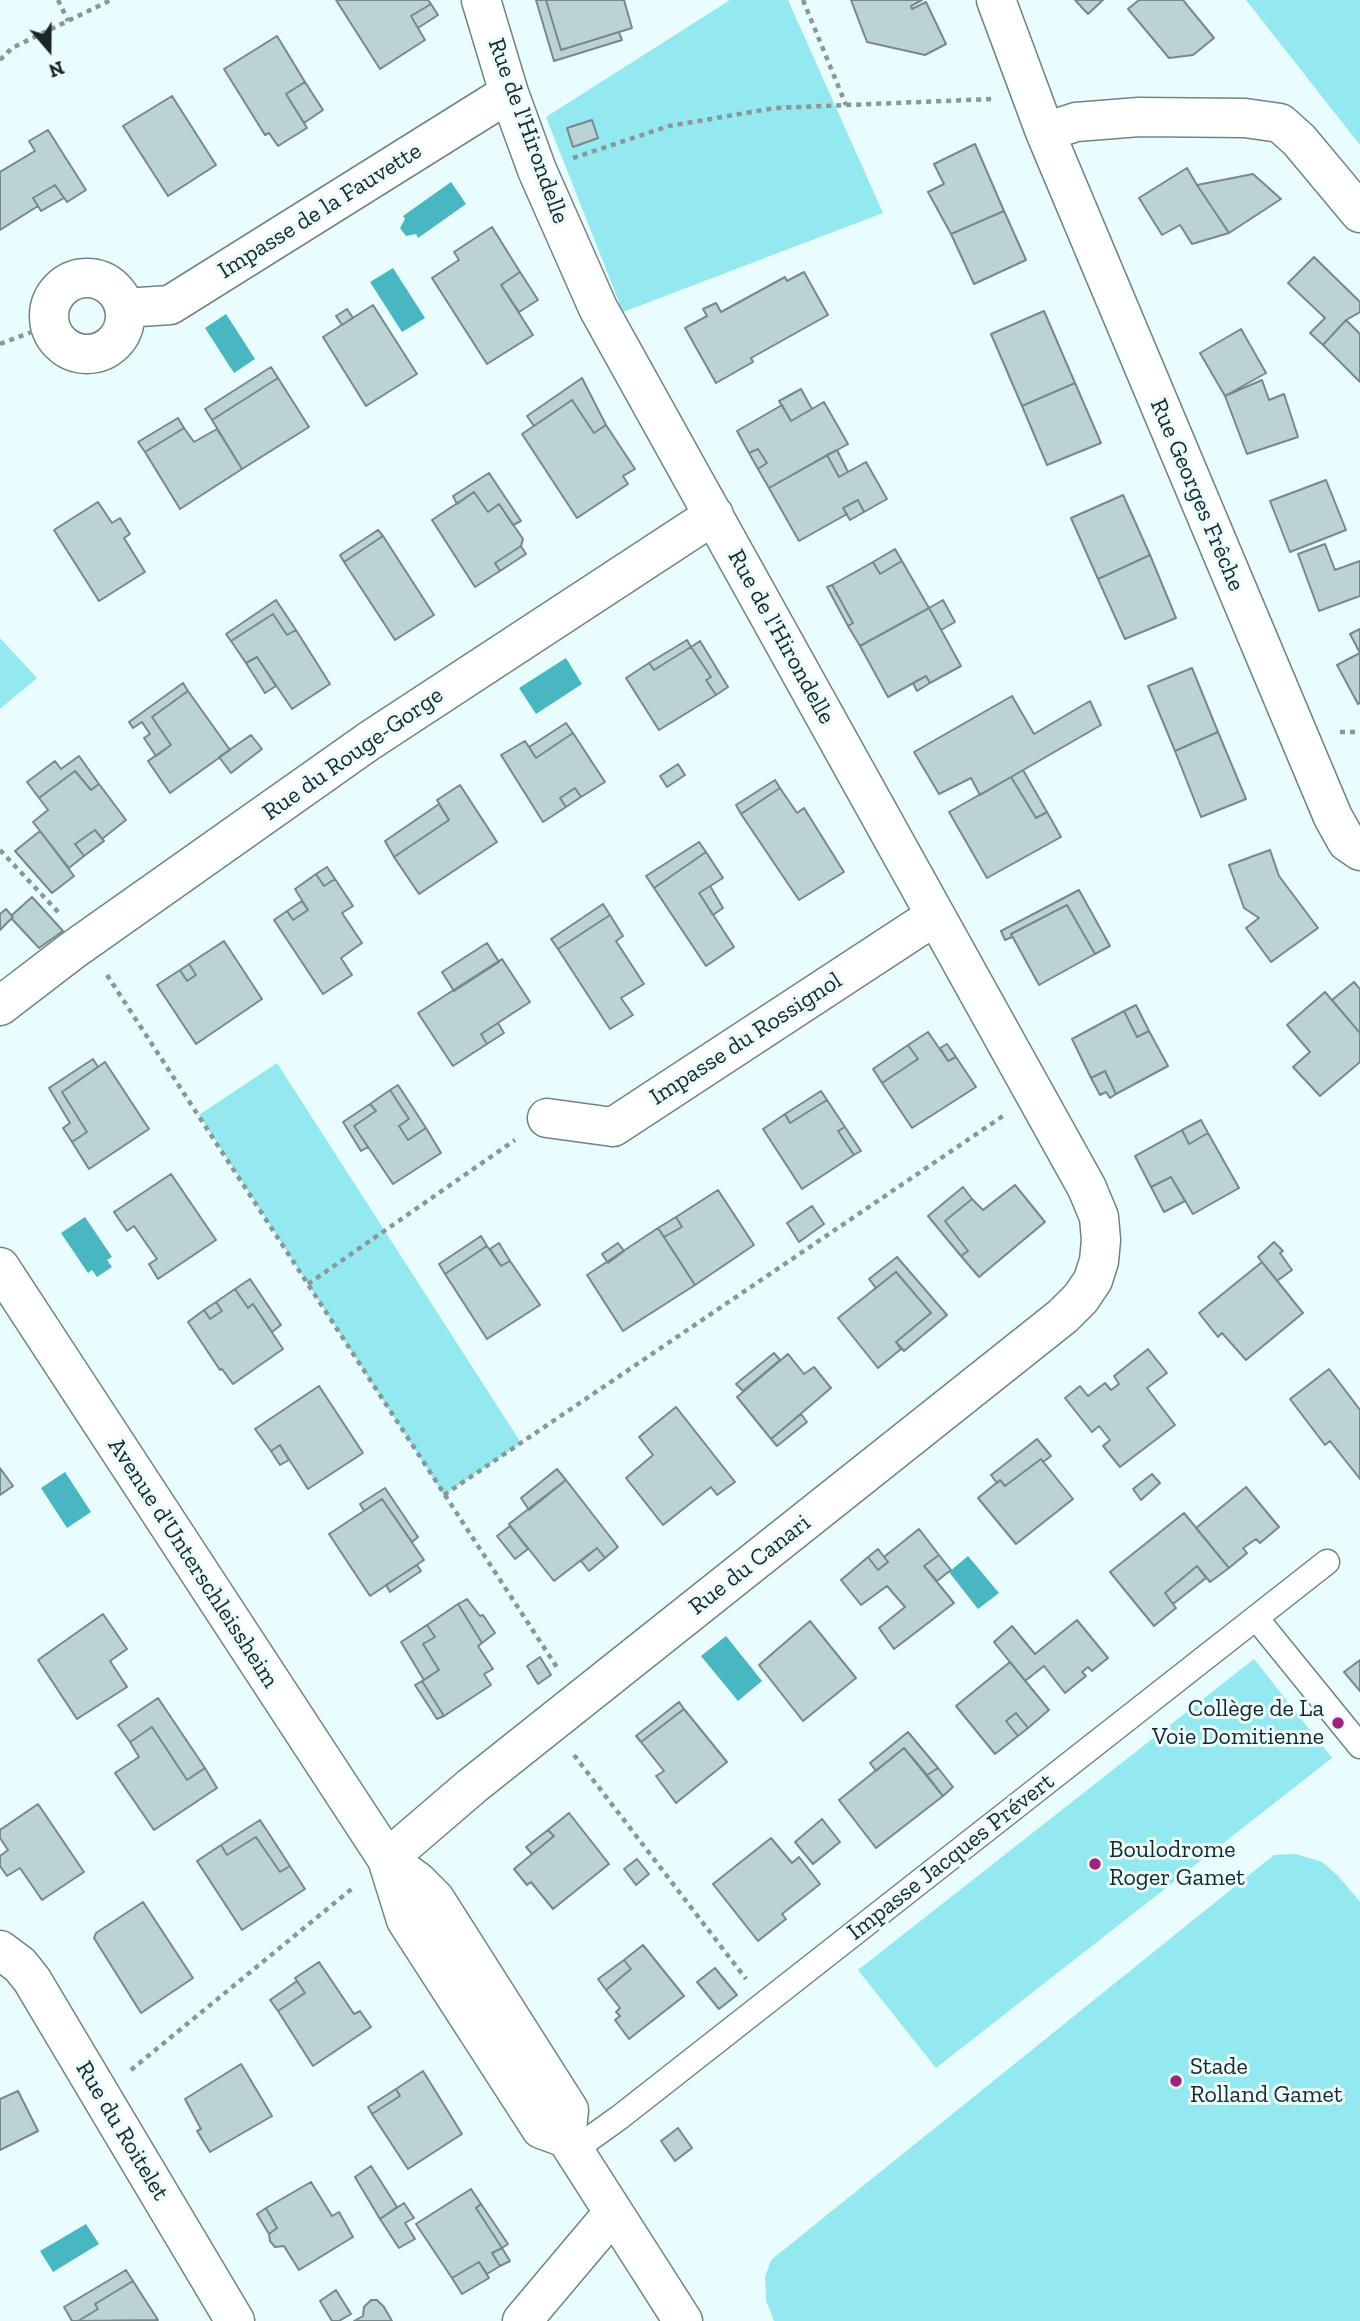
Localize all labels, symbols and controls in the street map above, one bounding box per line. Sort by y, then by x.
north arrow [14,14,84,84]
street label: Rue de l'Hirondelle [481,34,575,228]
text: N [46,56,67,82]
street label: Impasse de la Fauvette [213,137,427,285]
street label: Rue Georges Frêche [1143,394,1251,596]
street label: Rue de l'Hirondelle [721,545,841,729]
street label: Rue du Rouge-Gorge [257,681,449,827]
street label: Impasse du Rossignol [645,966,847,1112]
street label: Avenue d'Unterschleissheim [101,1433,285,1693]
street label: Rue du Canari [683,1509,817,1621]
place label: Collège de La Voie Domitienne [1152,1695,1324,1751]
marker: Collège de La Voie Domitienne [1330,1715,1346,1731]
street label: Impasse Jacques Prévert [842,1767,1060,1947]
place label: Boulodrome Roger Gamet [1109,1836,1245,1892]
marker: Boulodrome Roger Gamet [1087,1856,1103,1872]
place label: Stade Rolland Gamet [1190,2053,1343,2109]
street label: Rue du Roitelet [69,2056,175,2206]
marker: Stade Rolland Gamet [1168,2073,1184,2089]

